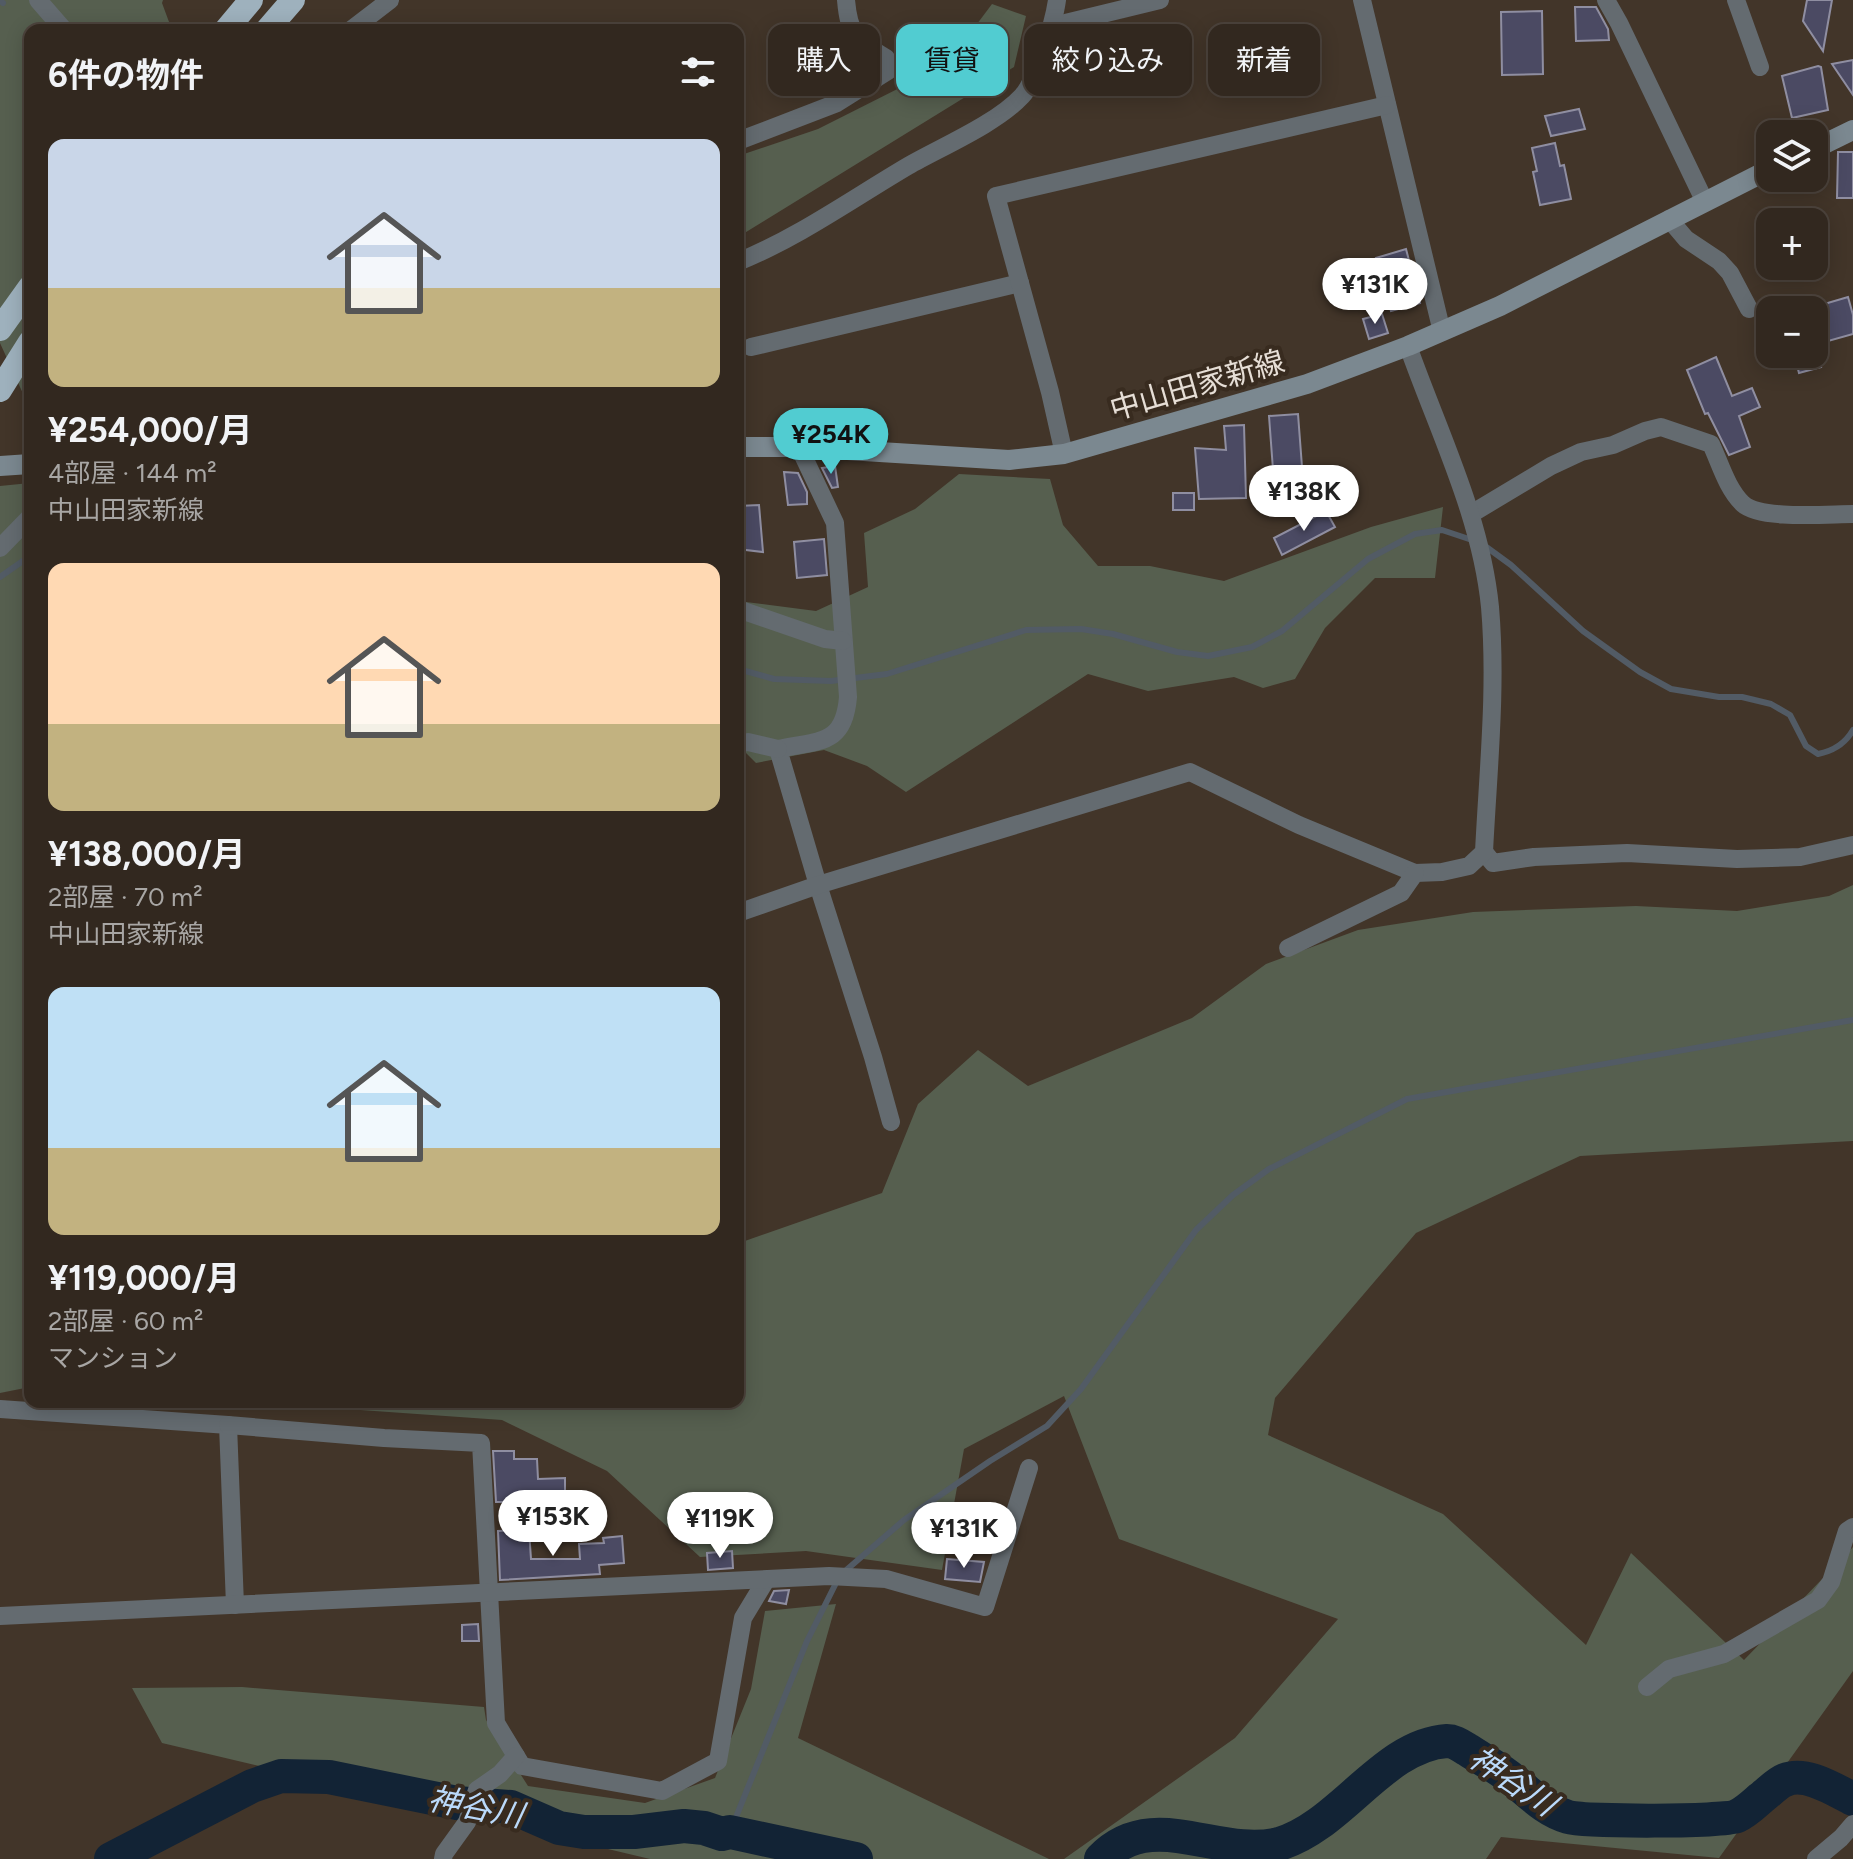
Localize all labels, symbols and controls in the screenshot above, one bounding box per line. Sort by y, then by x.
chip: 購入 [768,24,880,96]
chip: 賃貸 [896,24,1008,96]
chip: 絞り込み [1024,24,1192,96]
chip: 新着 [1208,24,1320,96]
icon: filters [676,50,720,94]
text: 6件の物件 [48,55,204,96]
map controls [1756,120,1828,368]
button: layers [1756,120,1828,192]
icon: home [312,191,456,335]
button: + [1756,208,1828,280]
pin: ¥131K [1319,258,1431,326]
text: ¥131K [1340,268,1410,300]
button: − [1756,296,1828,368]
street label: 中山田家新線 [1105,342,1289,428]
pin: ¥254K [775,408,887,476]
text: ¥254,000/月 [48,410,253,451]
text: ¥254K [791,418,871,450]
text: 4部屋 · 144 m² [48,457,217,489]
pin: ¥138K [1248,465,1360,533]
text: ¥138K [1267,475,1341,507]
text: 中山田家新線 [48,494,204,526]
icon: home [312,615,456,759]
text: ¥138,000/月 [48,834,246,875]
text: 2部屋 · 70 m² [48,881,203,913]
text: 中山田家新線 [48,918,204,950]
icon: home [312,1039,456,1183]
text: ¥119,000/月 [48,1258,240,1299]
text: 2部屋 · 60 m² [48,1305,203,1337]
text: マンション [48,1342,178,1374]
pin: ¥153K [497,1490,609,1558]
pin: ¥119K [664,1492,776,1560]
text: ¥153K [516,1500,590,1532]
text: ¥119K [685,1502,755,1534]
pin: ¥131K [908,1502,1020,1570]
text: ¥131K [929,1512,999,1544]
water label: 神谷川 [1463,1738,1566,1825]
water label: 神谷川 [425,1779,530,1835]

